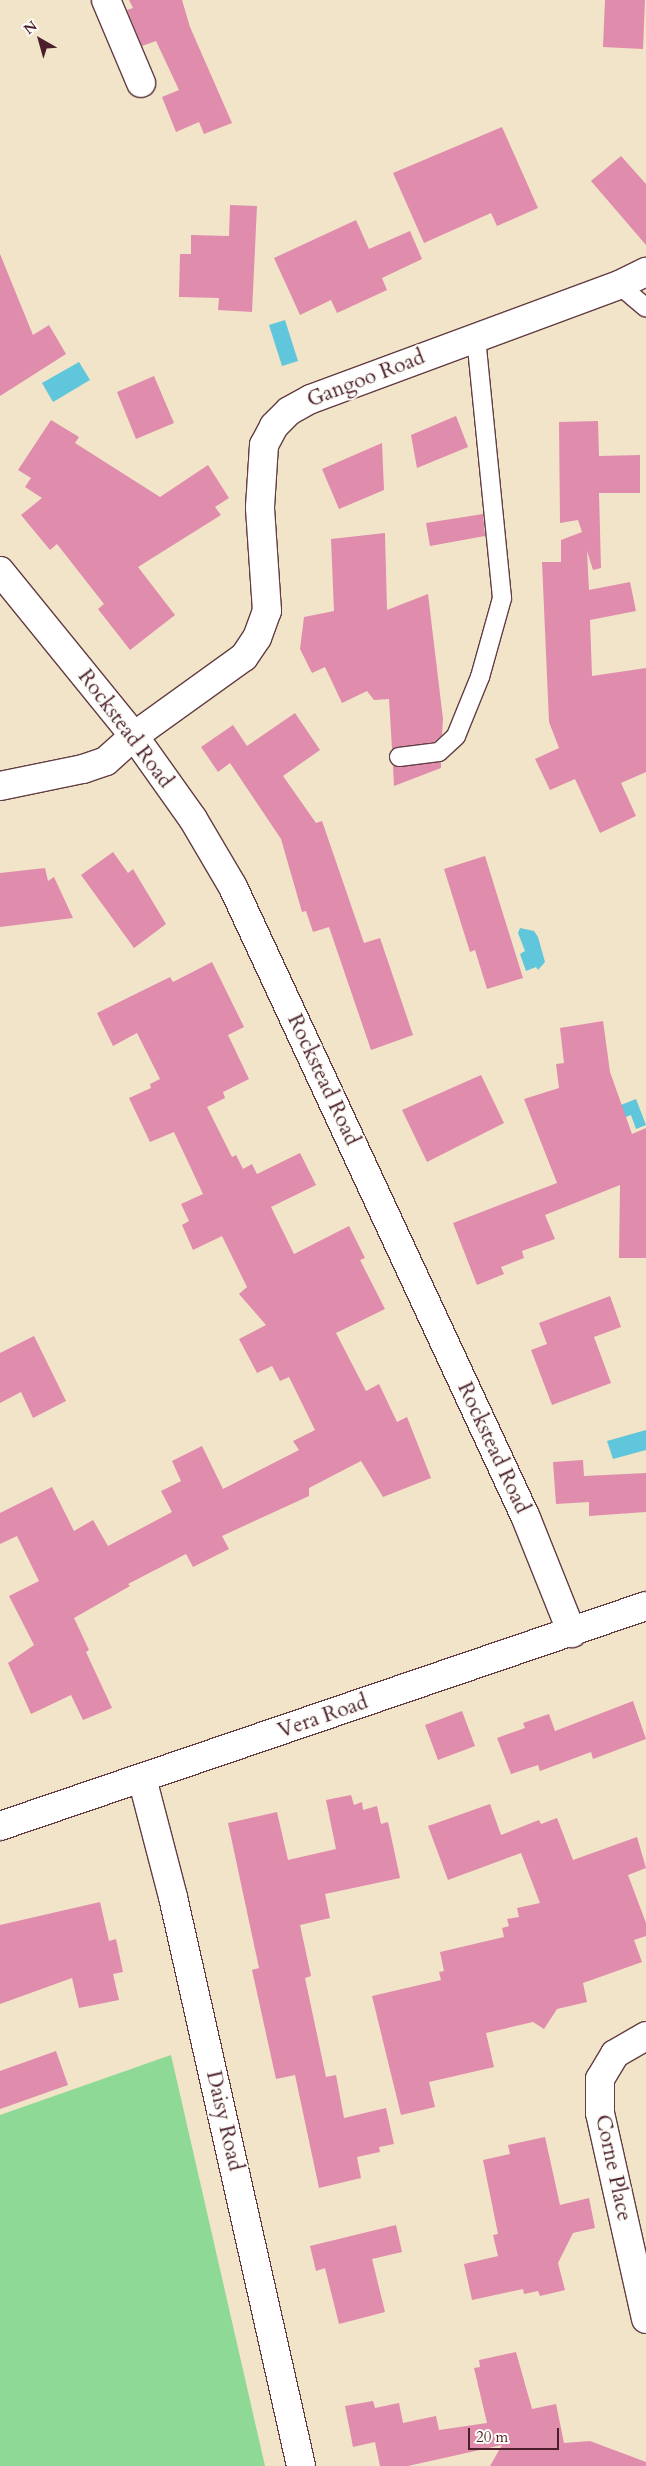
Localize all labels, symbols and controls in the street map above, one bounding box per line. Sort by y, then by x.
north arrow [15,15,65,65]
text: N [20,17,41,39]
street label: Gangoo Road [304,345,428,413]
street label: Rockstead Road [72,665,178,793]
street label: Rockstead Road [282,1010,364,1150]
street label: Rockstead Road [452,1378,534,1518]
street label: Vera Road [275,1690,371,1744]
street label: Daisy Road [200,2068,248,2174]
street label: Corne Place [589,2112,637,2224]
scale bar [471,2418,562,2450]
text: 20 m [476,2427,508,2447]

